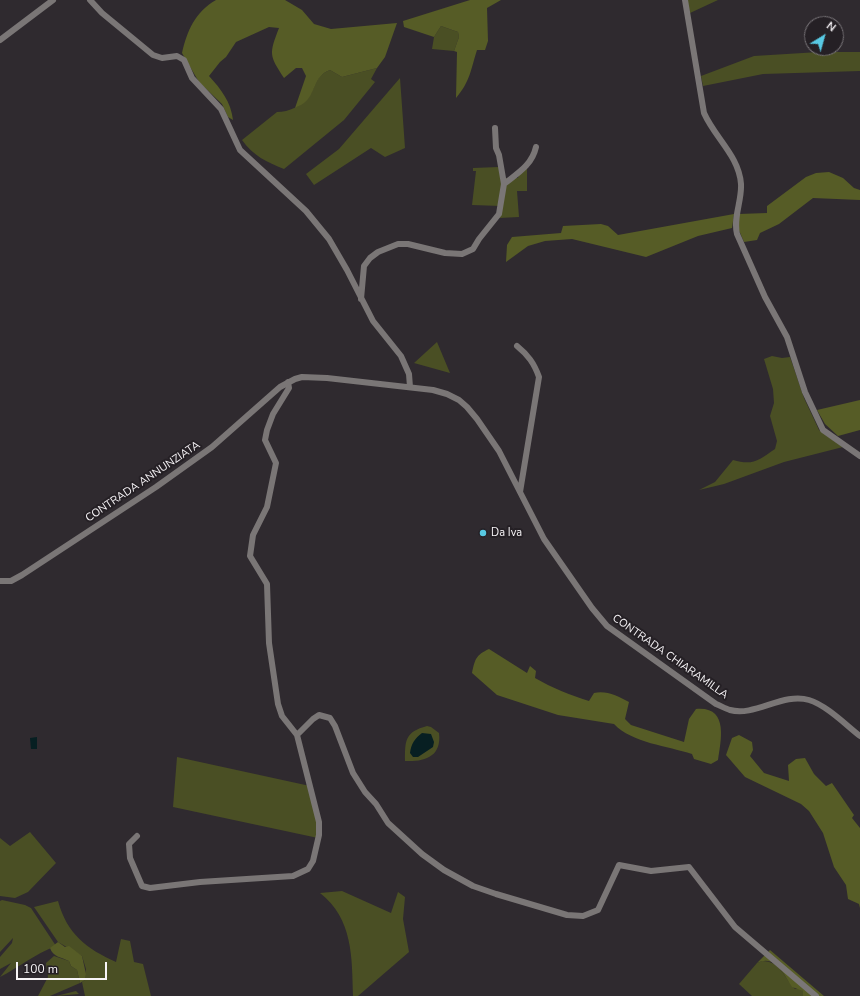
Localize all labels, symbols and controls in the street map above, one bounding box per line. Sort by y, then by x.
north arrow [804,16,844,56]
text: N [823,18,839,35]
street label: CONTRADA ANNUNZIATA [83,439,203,525]
place label: Da Iva [491,526,522,540]
marker: Da Iva [478,528,488,538]
street label: CONTRADA CHIARAMILLA [610,612,730,702]
scale bar [18,954,109,980]
text: 100 m [23,961,58,977]

